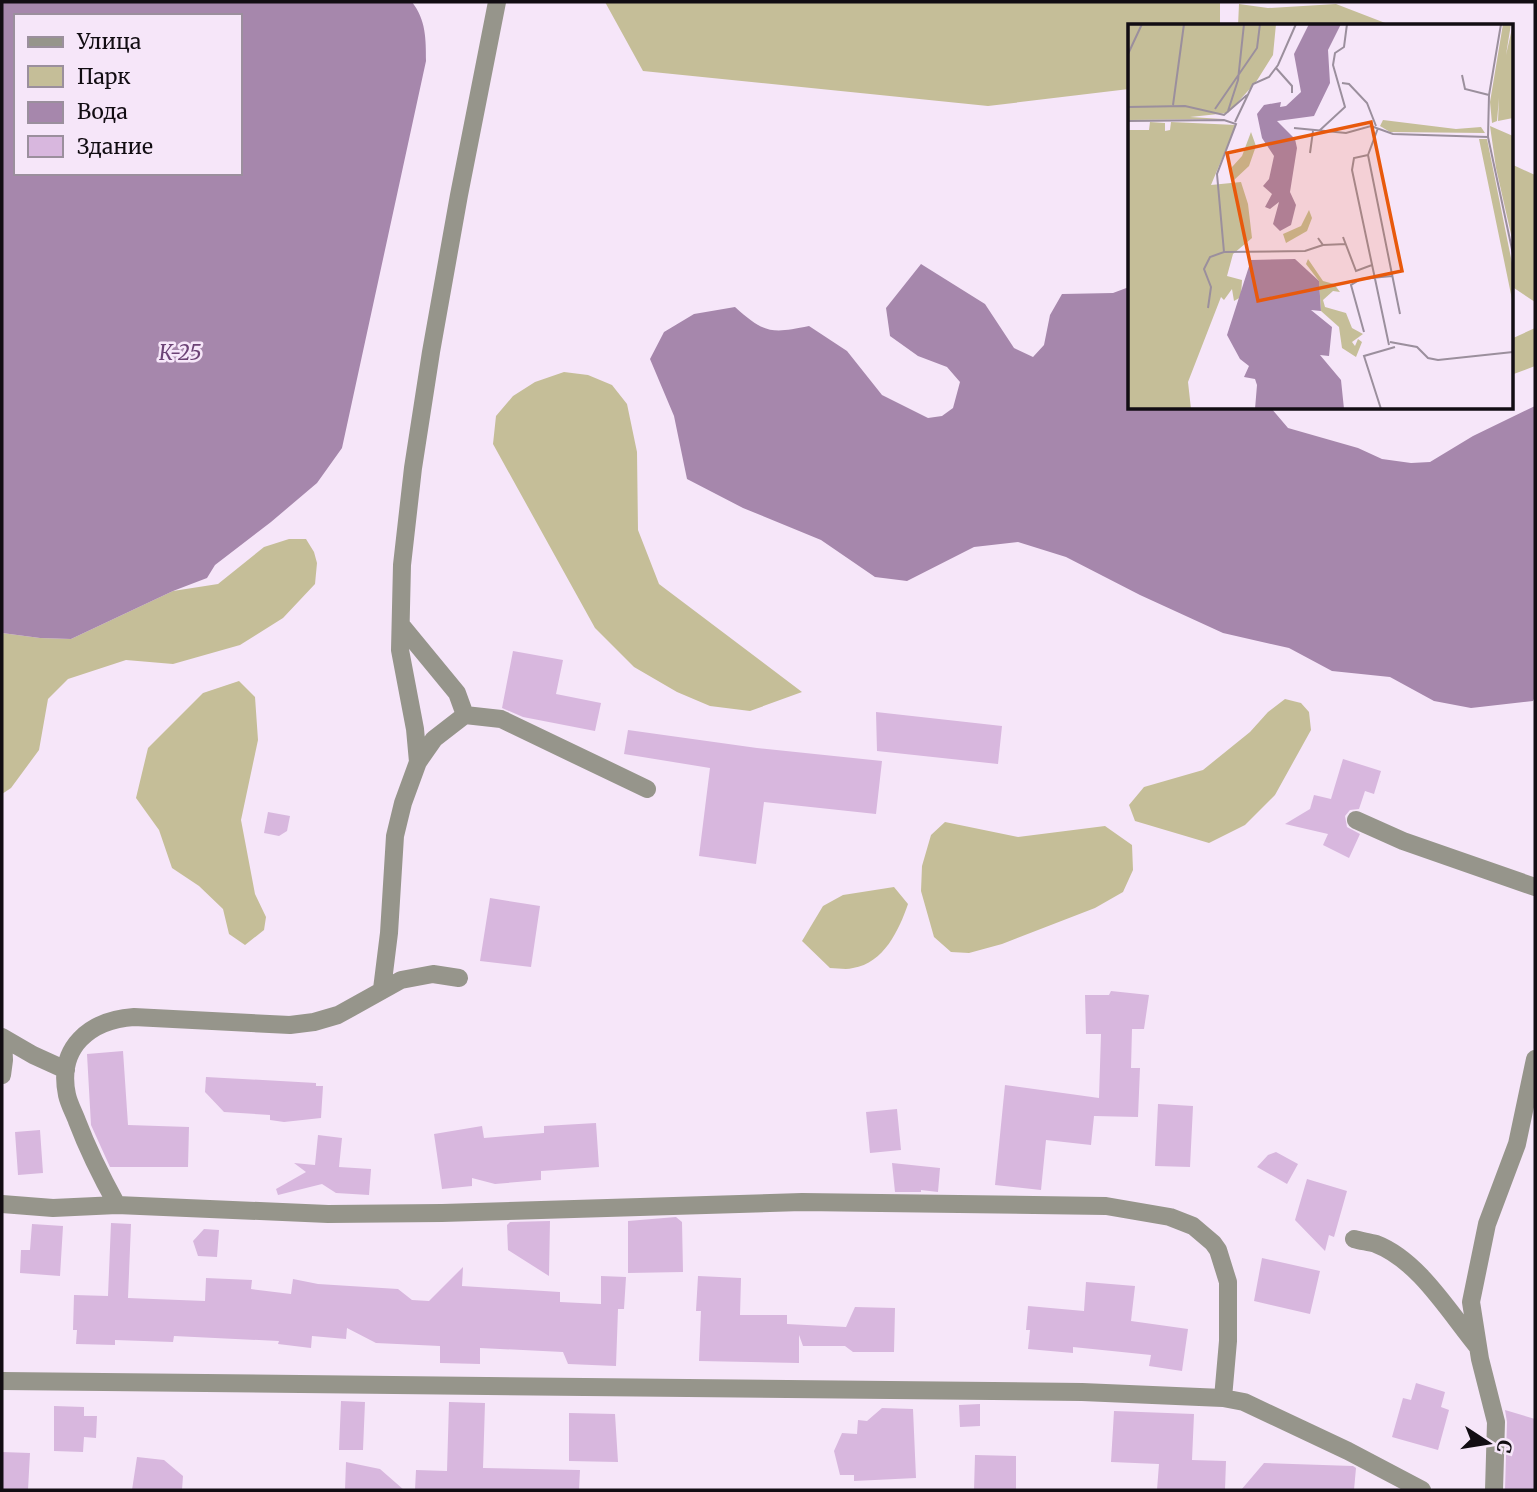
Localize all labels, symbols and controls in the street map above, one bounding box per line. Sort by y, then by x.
legend [14,14,242,175]
inset map [1128,24,1512,410]
text: Улица [76,28,141,55]
text: Парк [77,63,131,90]
text: Вода [77,98,128,125]
text: Здание [77,133,153,160]
water label: К-25 [159,339,202,366]
north arrow [1453,1408,1523,1478]
text: С [1492,1438,1518,1455]

